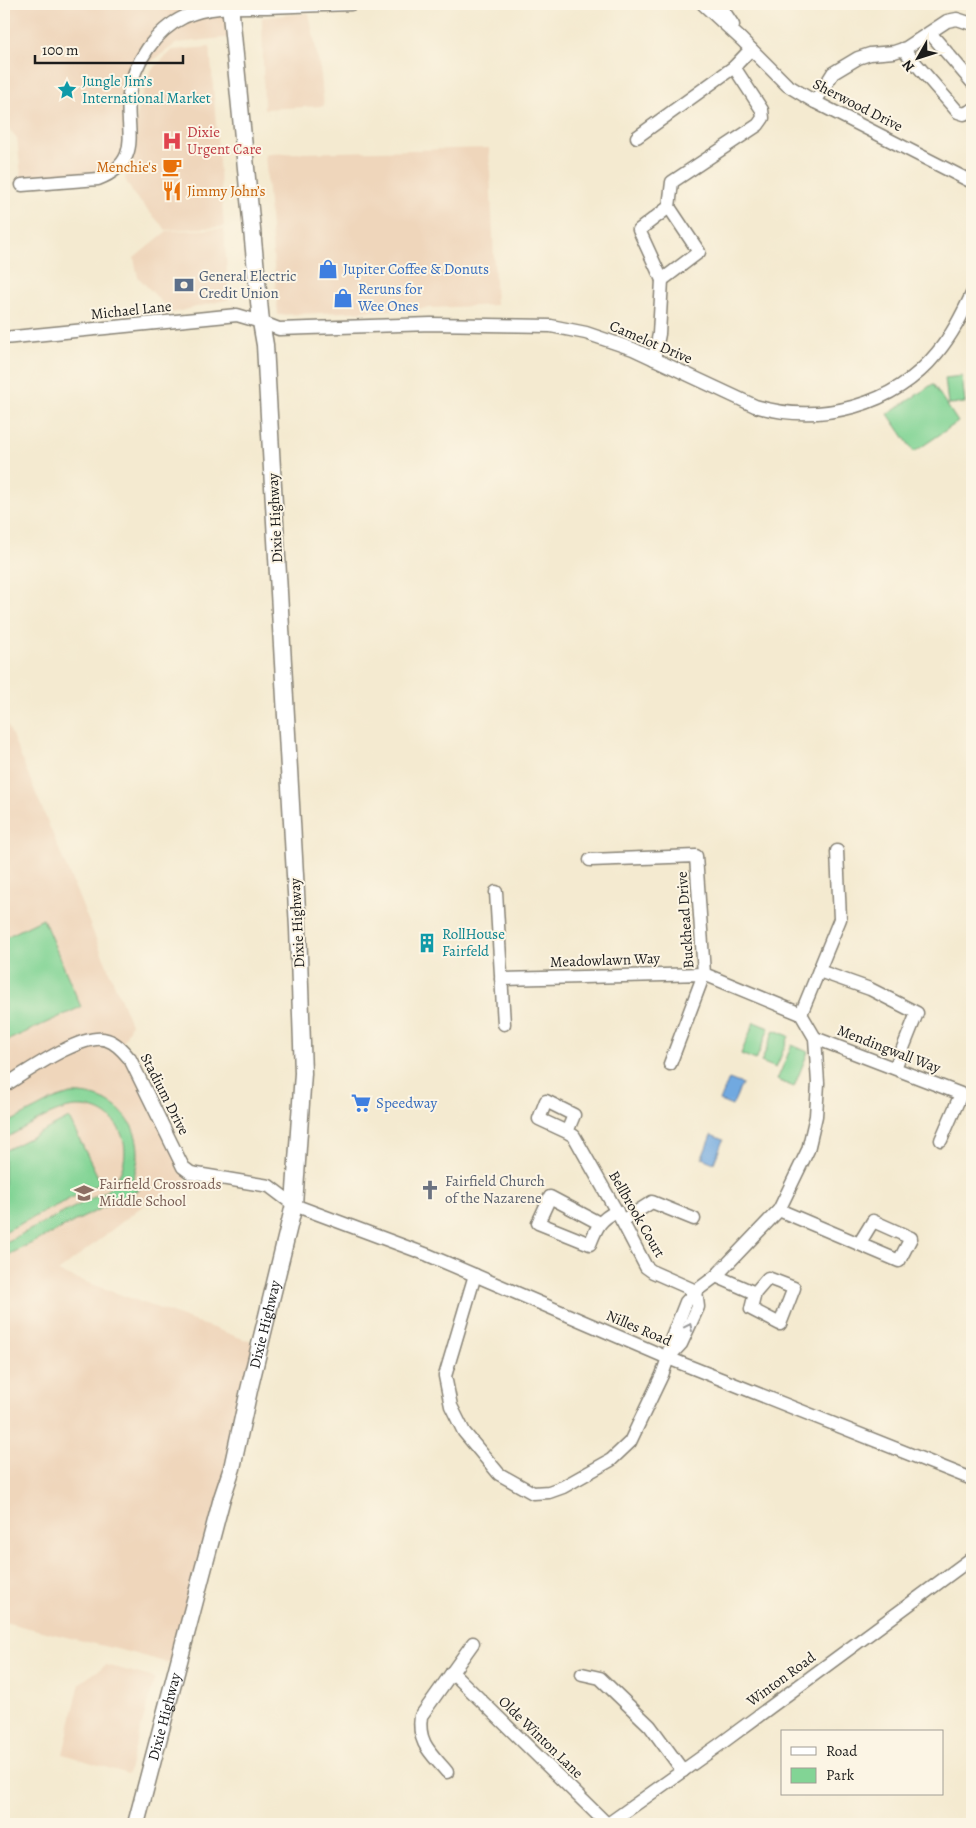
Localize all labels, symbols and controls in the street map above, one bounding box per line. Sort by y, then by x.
scale bar [35,32,182,64]
north arrow [894,32,944,82]
text: 100 m [42,40,79,60]
text: N [898,56,919,76]
place label: Jungle Jim’s International Market [82,71,211,108]
street label: Sherwood Drive [810,74,907,136]
place icon: Jungle Jim’s International Market [56,79,78,101]
place label: Dixie Urgent Care [187,122,262,159]
hospital icon: Dixie Urgent Care [161,130,183,152]
cafe icon: Menchie's [161,156,183,178]
place label: Menchie's [96,157,157,177]
restaurant icon: Jimmy John’s [161,180,183,202]
place label: Jimmy John’s [187,181,266,201]
shop icon: Jupiter Coffee & Donuts [317,258,339,280]
place label: Jupiter Coffee & Donuts [343,259,489,279]
place label: General Electric Credit Union [199,266,296,303]
bank icon: General Electric Credit Union [173,274,195,296]
place label: Reruns for Wee Ones [357,279,423,316]
shop icon: Reruns for Wee Ones [332,287,354,309]
street label: Michael Lane [90,296,173,324]
street label: Camelot Drive [606,316,696,369]
street label: Dixie Highway [263,472,287,564]
street label: Buckhead Drive [672,870,698,969]
street label: Dixie Highway [285,877,309,969]
place label: RollHouse Fairfeld [442,924,505,961]
building icon: RollHouse Fairfeld [416,932,438,954]
street label: Meadowlawn Way [550,948,661,972]
street label: Mendingwall Way [834,1020,944,1078]
street label: Stadium Drive [136,1050,194,1139]
supermarket icon: Speedway [350,1092,372,1114]
place label: Speedway [376,1093,437,1113]
street label: Bellbrook Court [604,1167,670,1261]
place label: Fairfield Church of the Nazarene [445,1171,545,1208]
place label: Fairfield Crossroads Middle School [99,1174,222,1211]
church icon: Fairfield Church of the Nazarene [419,1179,441,1201]
school or university icon: Fairfield Crossroads Middle School [73,1182,95,1204]
street label: Dixie Highway [245,1278,285,1371]
street label: Nilles Road [603,1305,676,1351]
one-way arrow [683,1323,693,1332]
street label: Winton Road [742,1647,820,1711]
street label: Dixie Highway [143,1670,186,1763]
street label: Olde Winton Lane [494,1691,588,1783]
legend [781,1730,944,1796]
text: Road [826,1741,858,1761]
text: Park [826,1765,855,1785]

